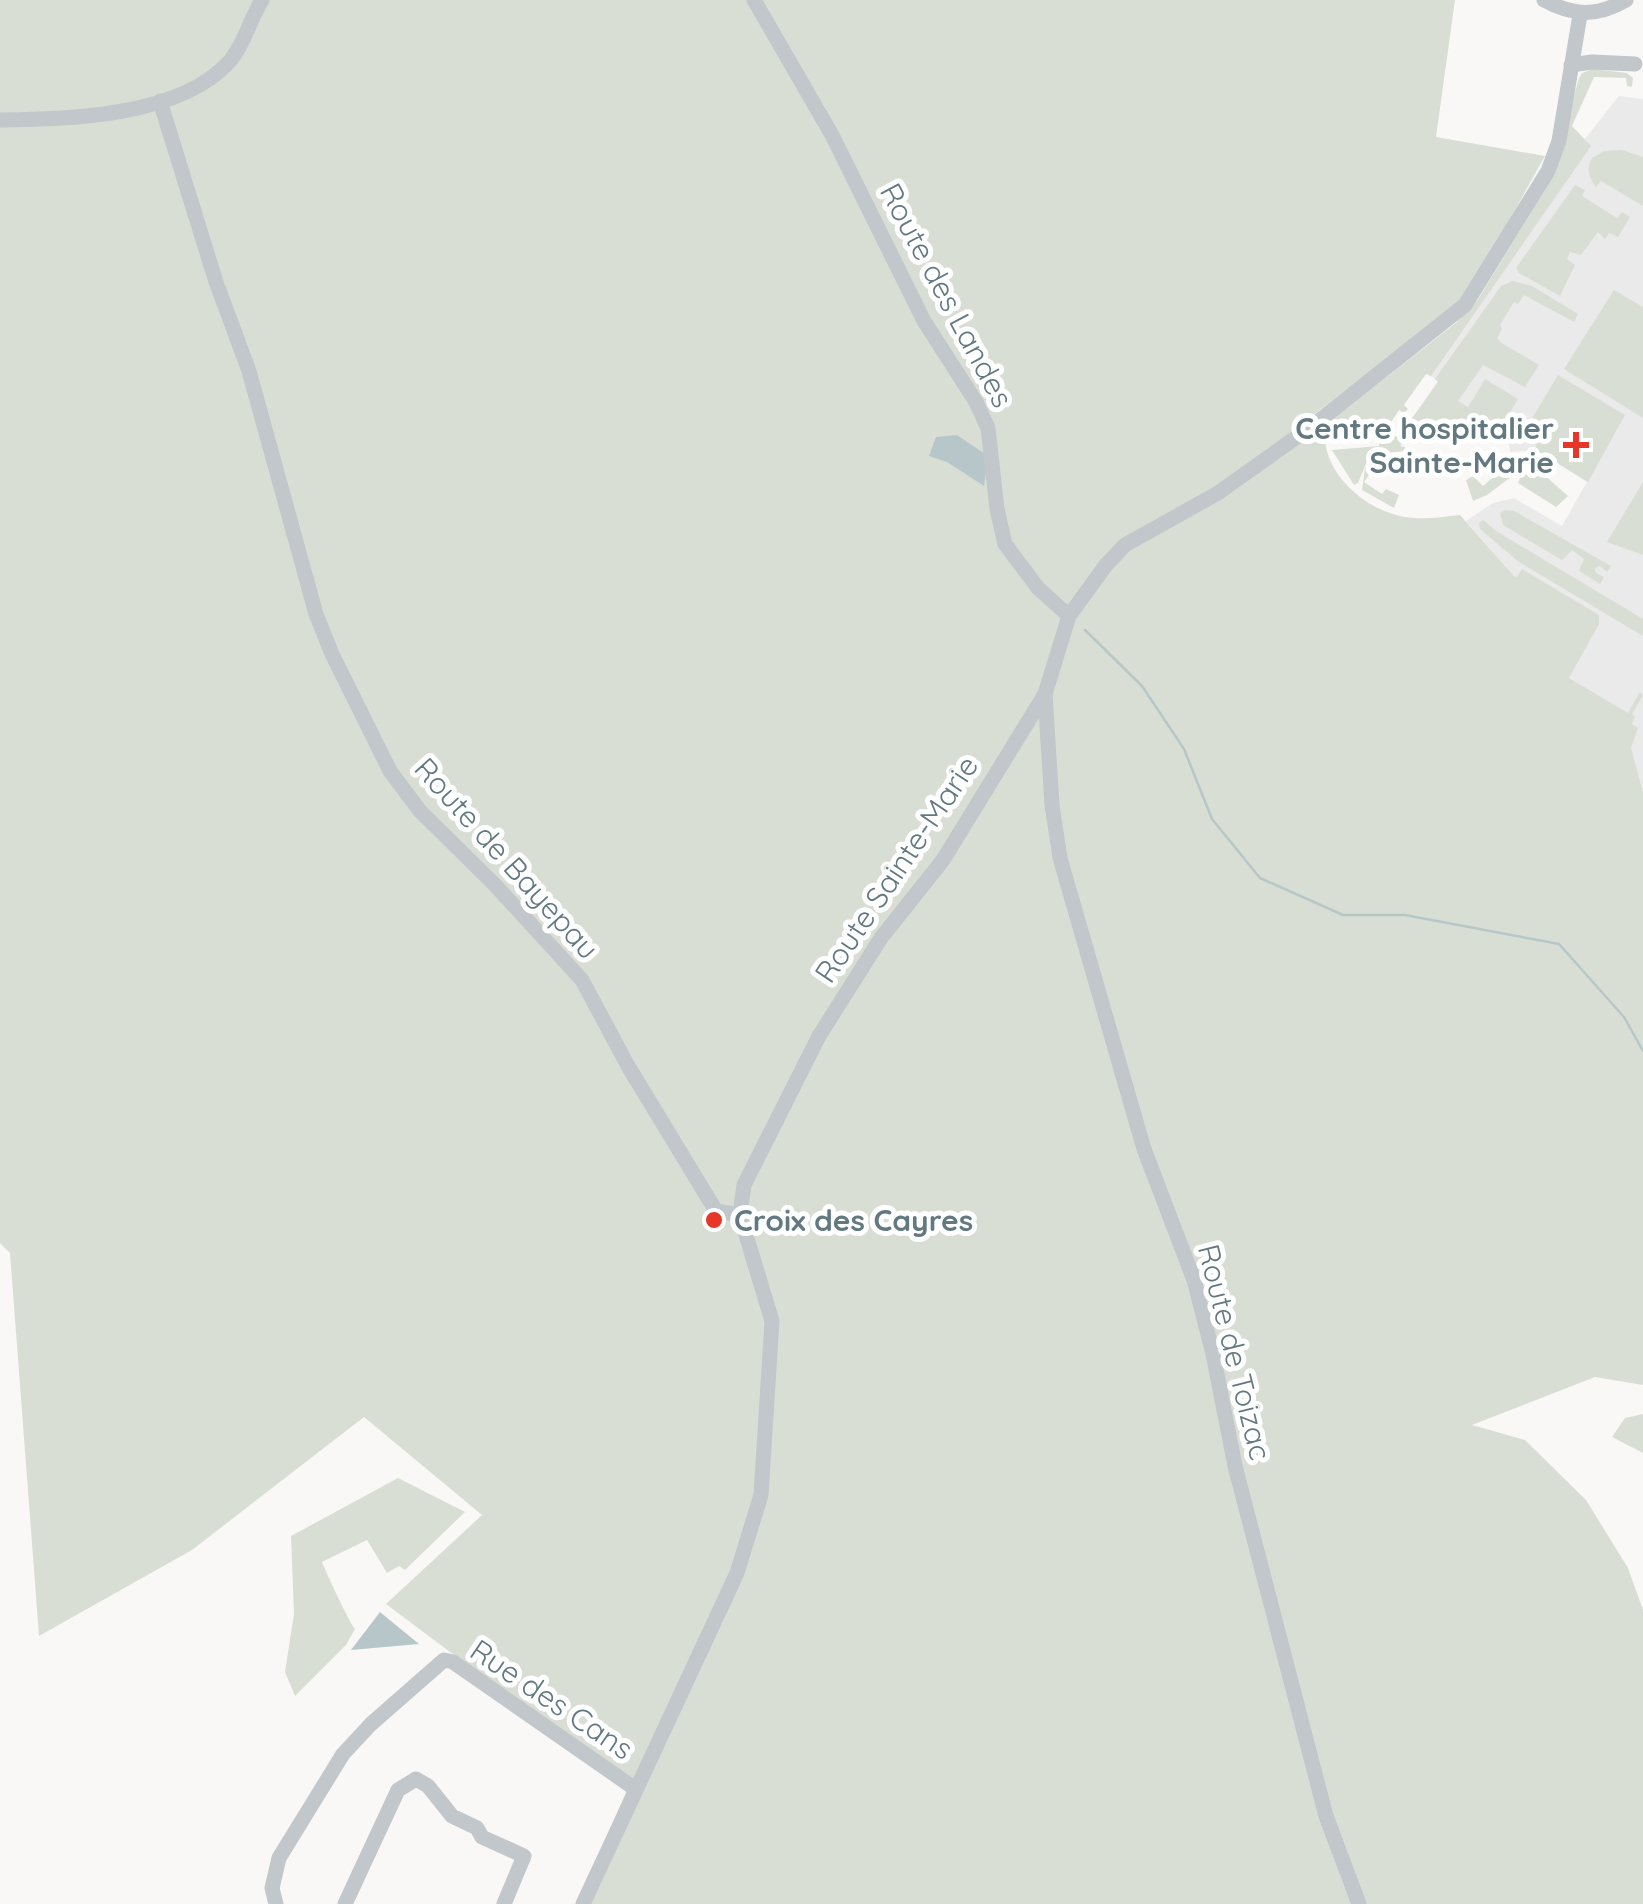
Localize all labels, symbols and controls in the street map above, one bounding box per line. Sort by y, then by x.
street label: Route des Landes [872,176,1022,414]
place label: Centre hospitalier Sainte-Marie [1295,409,1554,481]
marker: Centre hospitalier Sainte-Marie [1563,432,1589,458]
street label: Route Sainte-Marie [806,748,986,990]
street label: Route de Bayepau [406,749,608,967]
place label: Croix des Cayres [734,1201,973,1239]
marker: Croix des Cayres [703,1209,725,1231]
street label: Route de Toizac [1190,1240,1280,1464]
street label: Rue des Cans [463,1631,641,1767]

